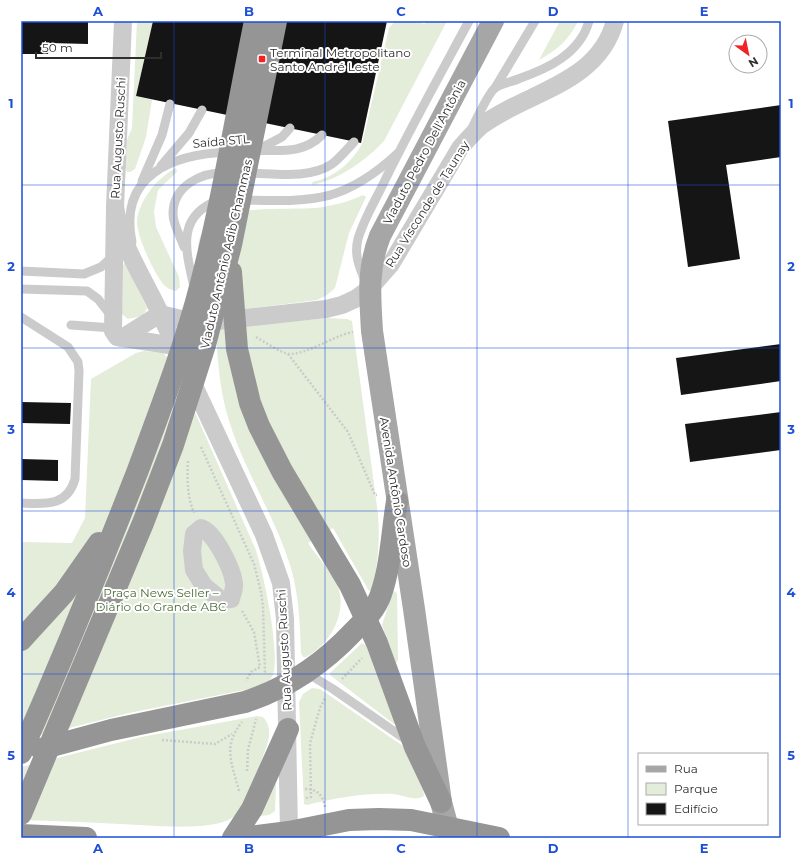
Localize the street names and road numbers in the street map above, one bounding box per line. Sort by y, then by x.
street label: Rua Augusto Ruschi [107,77,129,199]
street label: Viaduto Pedro Dell'Antônia [379,77,469,227]
street label: Saída STL [192,131,250,151]
street label: Rua Visconde de Taunay [382,137,472,270]
street label: Viaduto Antônio Adib Chammas [197,158,255,350]
street label: Avenida Antônio Cardoso [377,416,415,568]
street label: Rua Augusto Ruschi [273,589,295,711]

